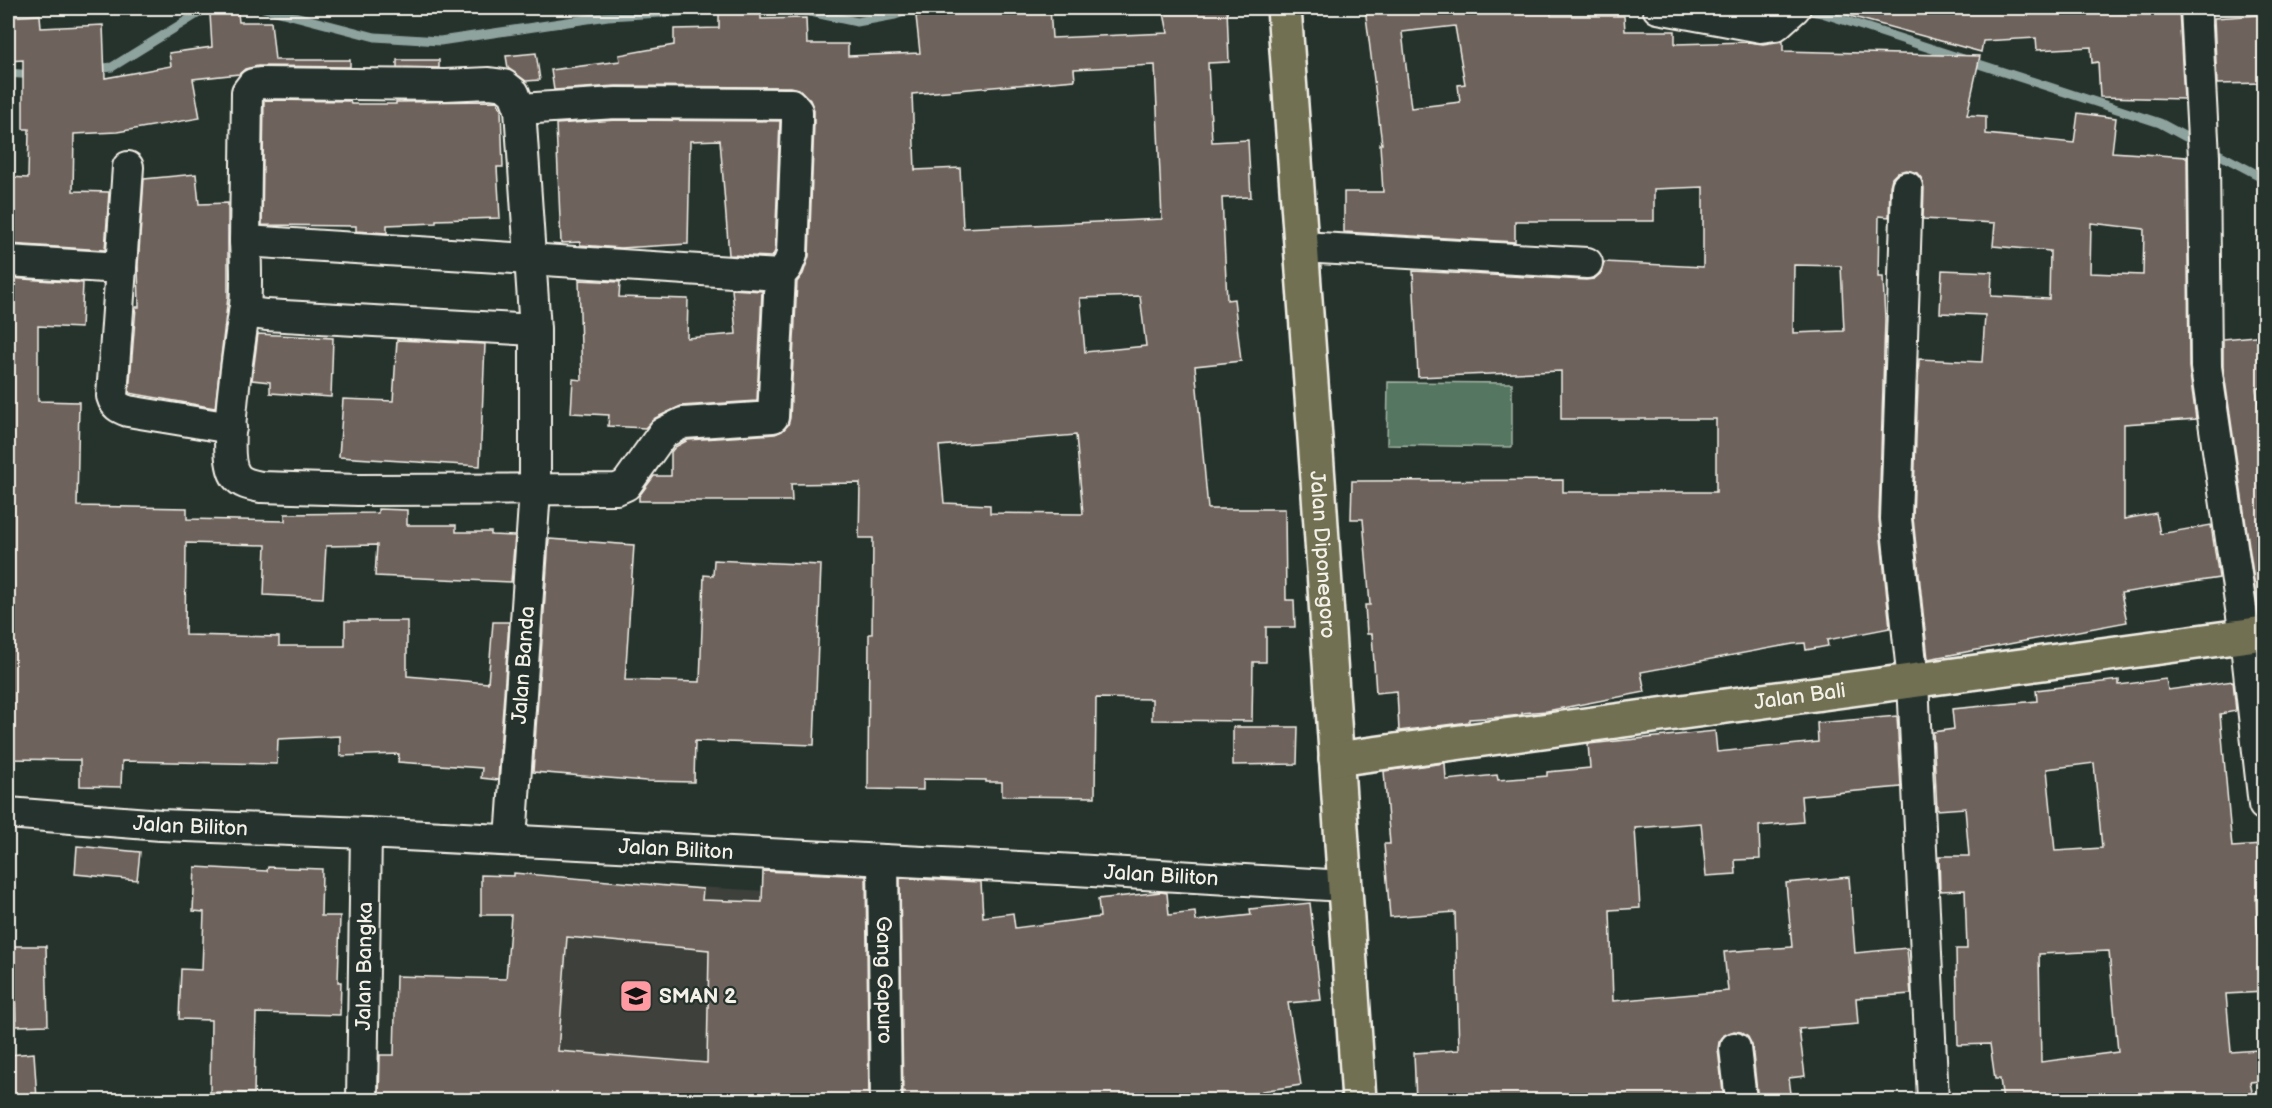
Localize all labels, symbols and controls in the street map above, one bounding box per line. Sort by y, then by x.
street label: Jalan Diponegoro [1304,470,1340,639]
street label: Jalan Banda [507,605,540,725]
street label: Jalan Bali [1752,678,1847,715]
street label: Jalan Biliton [132,811,248,841]
street label: Jalan Biliton [618,834,734,865]
street label: Jalan Biliton [1103,860,1219,891]
street label: Jalan Bangka [351,902,378,1030]
street label: Gang Gapuro [871,916,897,1044]
school or university icon: SMAN 2 [618,978,654,1014]
place label: SMAN 2 [659,984,737,1009]

